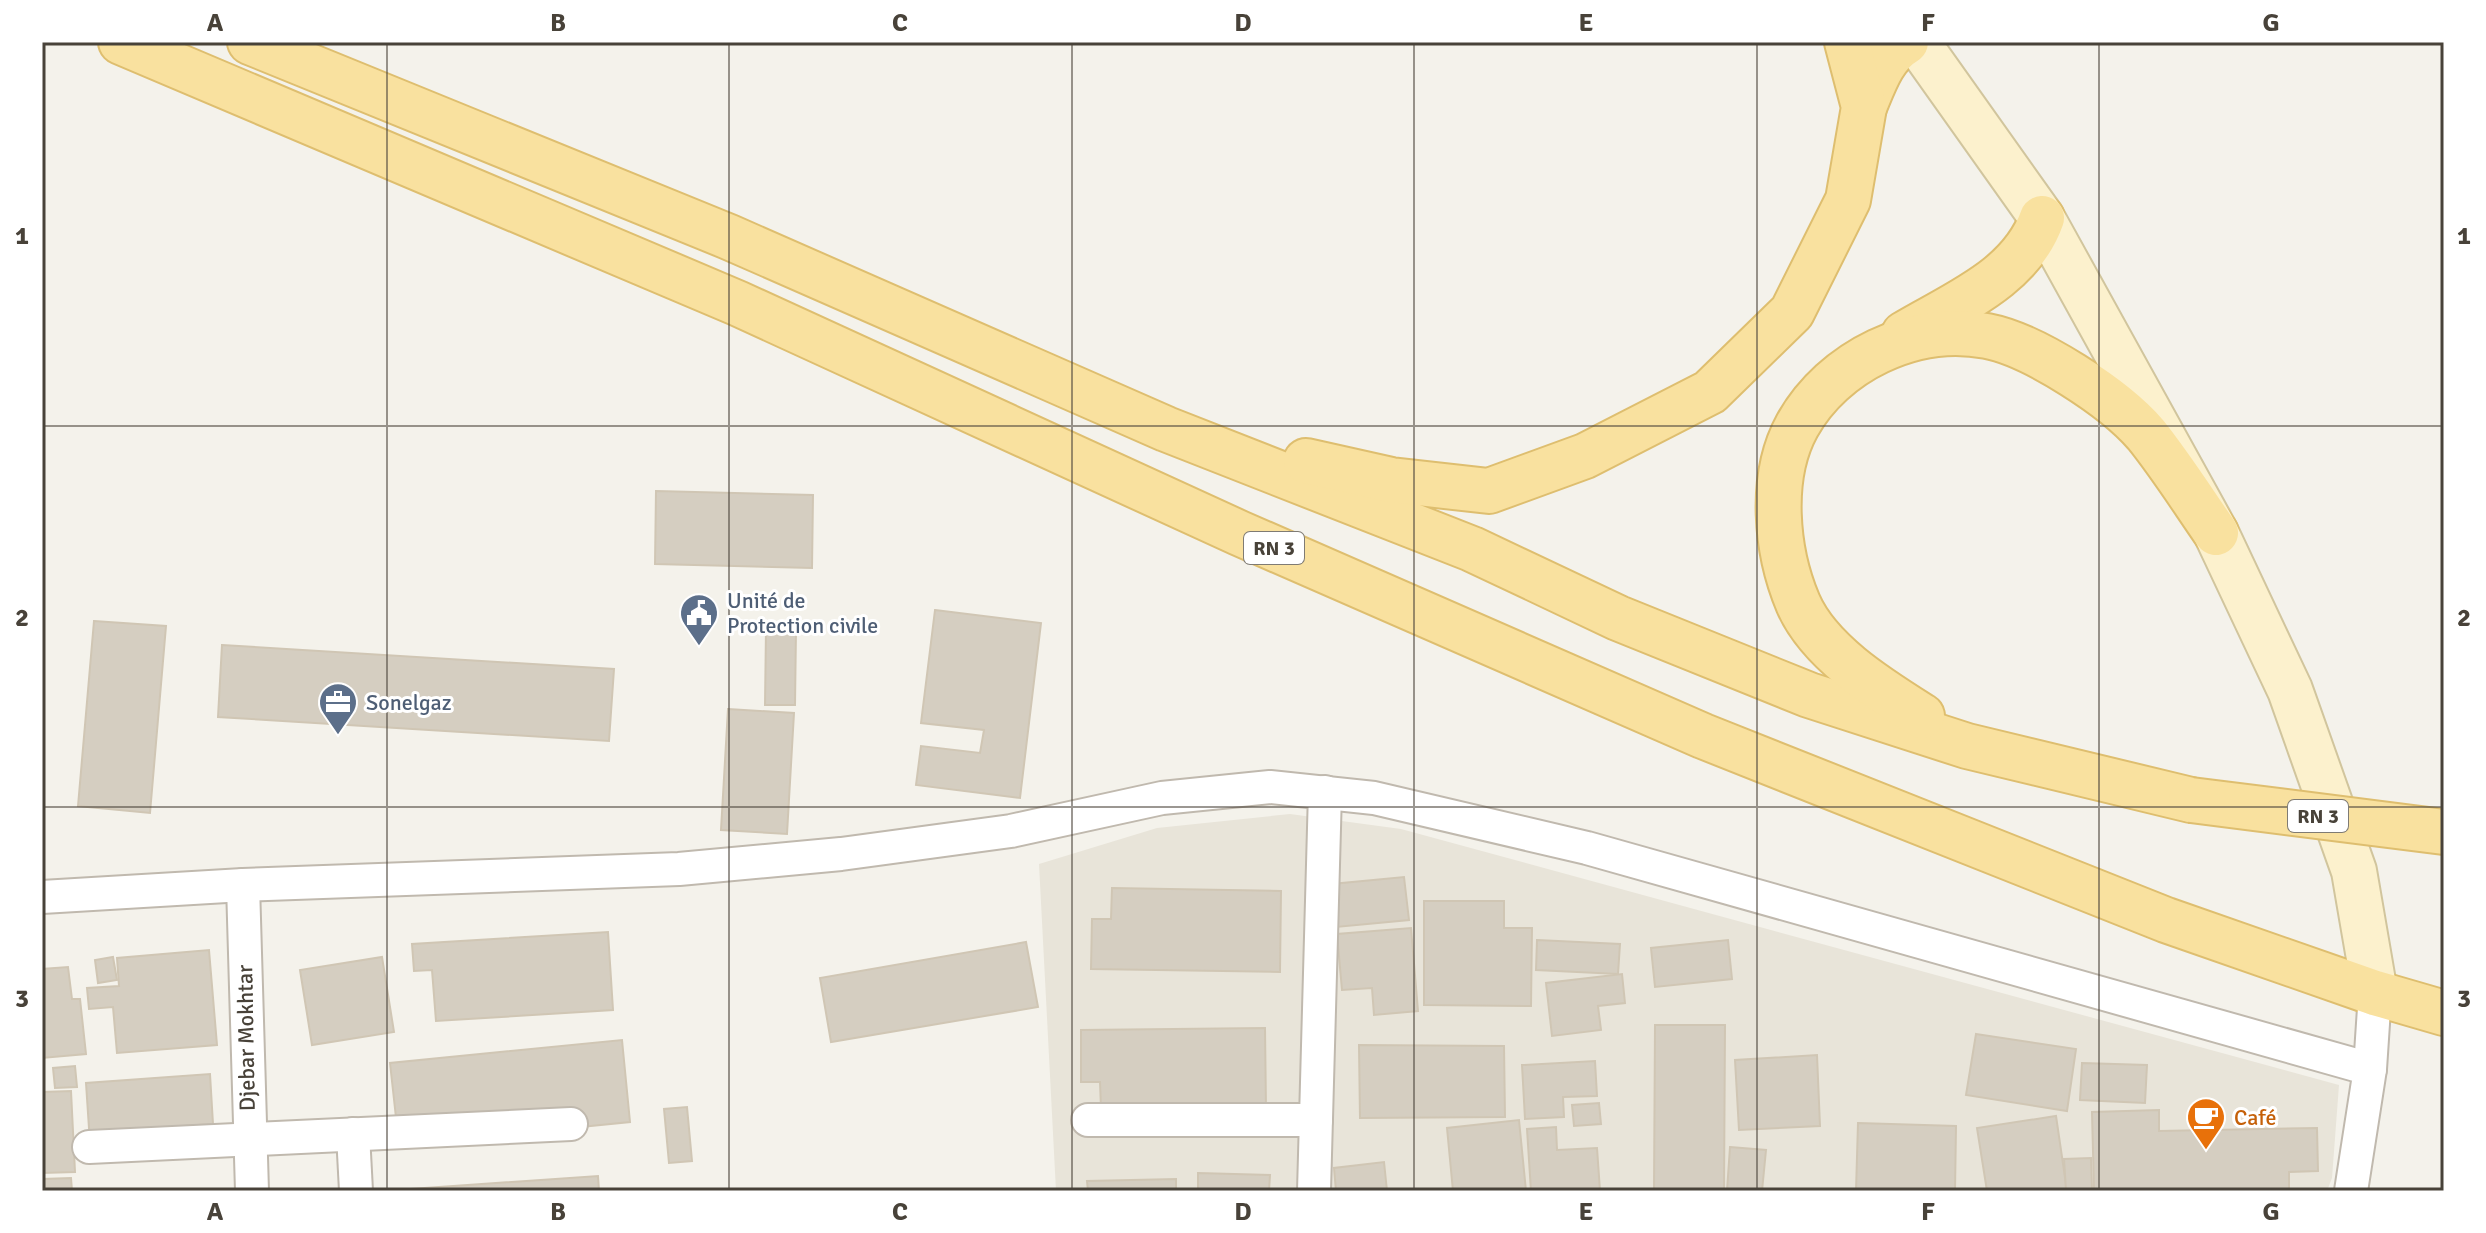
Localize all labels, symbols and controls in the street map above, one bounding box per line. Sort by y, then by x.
text: A [207,7,224,39]
text: B [550,7,566,39]
text: C [892,7,908,39]
text: D [1234,7,1252,39]
text: E [1579,7,1593,39]
text: F [1921,7,1935,39]
text: G [2262,7,2280,39]
text: 1 [15,220,29,252]
text: 1 [2457,220,2471,252]
road number: RN 3 [1244,532,1304,564]
place label: Unité de Protection civile [727,587,878,639]
public building icon: Unité de Protection civile [678,592,720,647]
text: 2 [15,602,29,634]
text: 2 [2457,602,2471,634]
office icon: Sonelgaz [317,681,359,736]
place label: Sonelgaz [366,689,452,716]
road number: RN 3 [2288,800,2348,832]
street label: Djebar Mokhtar [231,965,261,1111]
text: 3 [15,983,29,1015]
text: 3 [2457,983,2471,1015]
cafe icon: Café [2185,1096,2227,1151]
place label: Café [2234,1104,2276,1131]
text: A [207,1196,224,1228]
text: B [550,1196,566,1228]
text: C [892,1196,908,1228]
text: D [1234,1196,1252,1228]
text: E [1579,1196,1593,1228]
text: F [1921,1196,1935,1228]
text: G [2262,1196,2280,1228]

